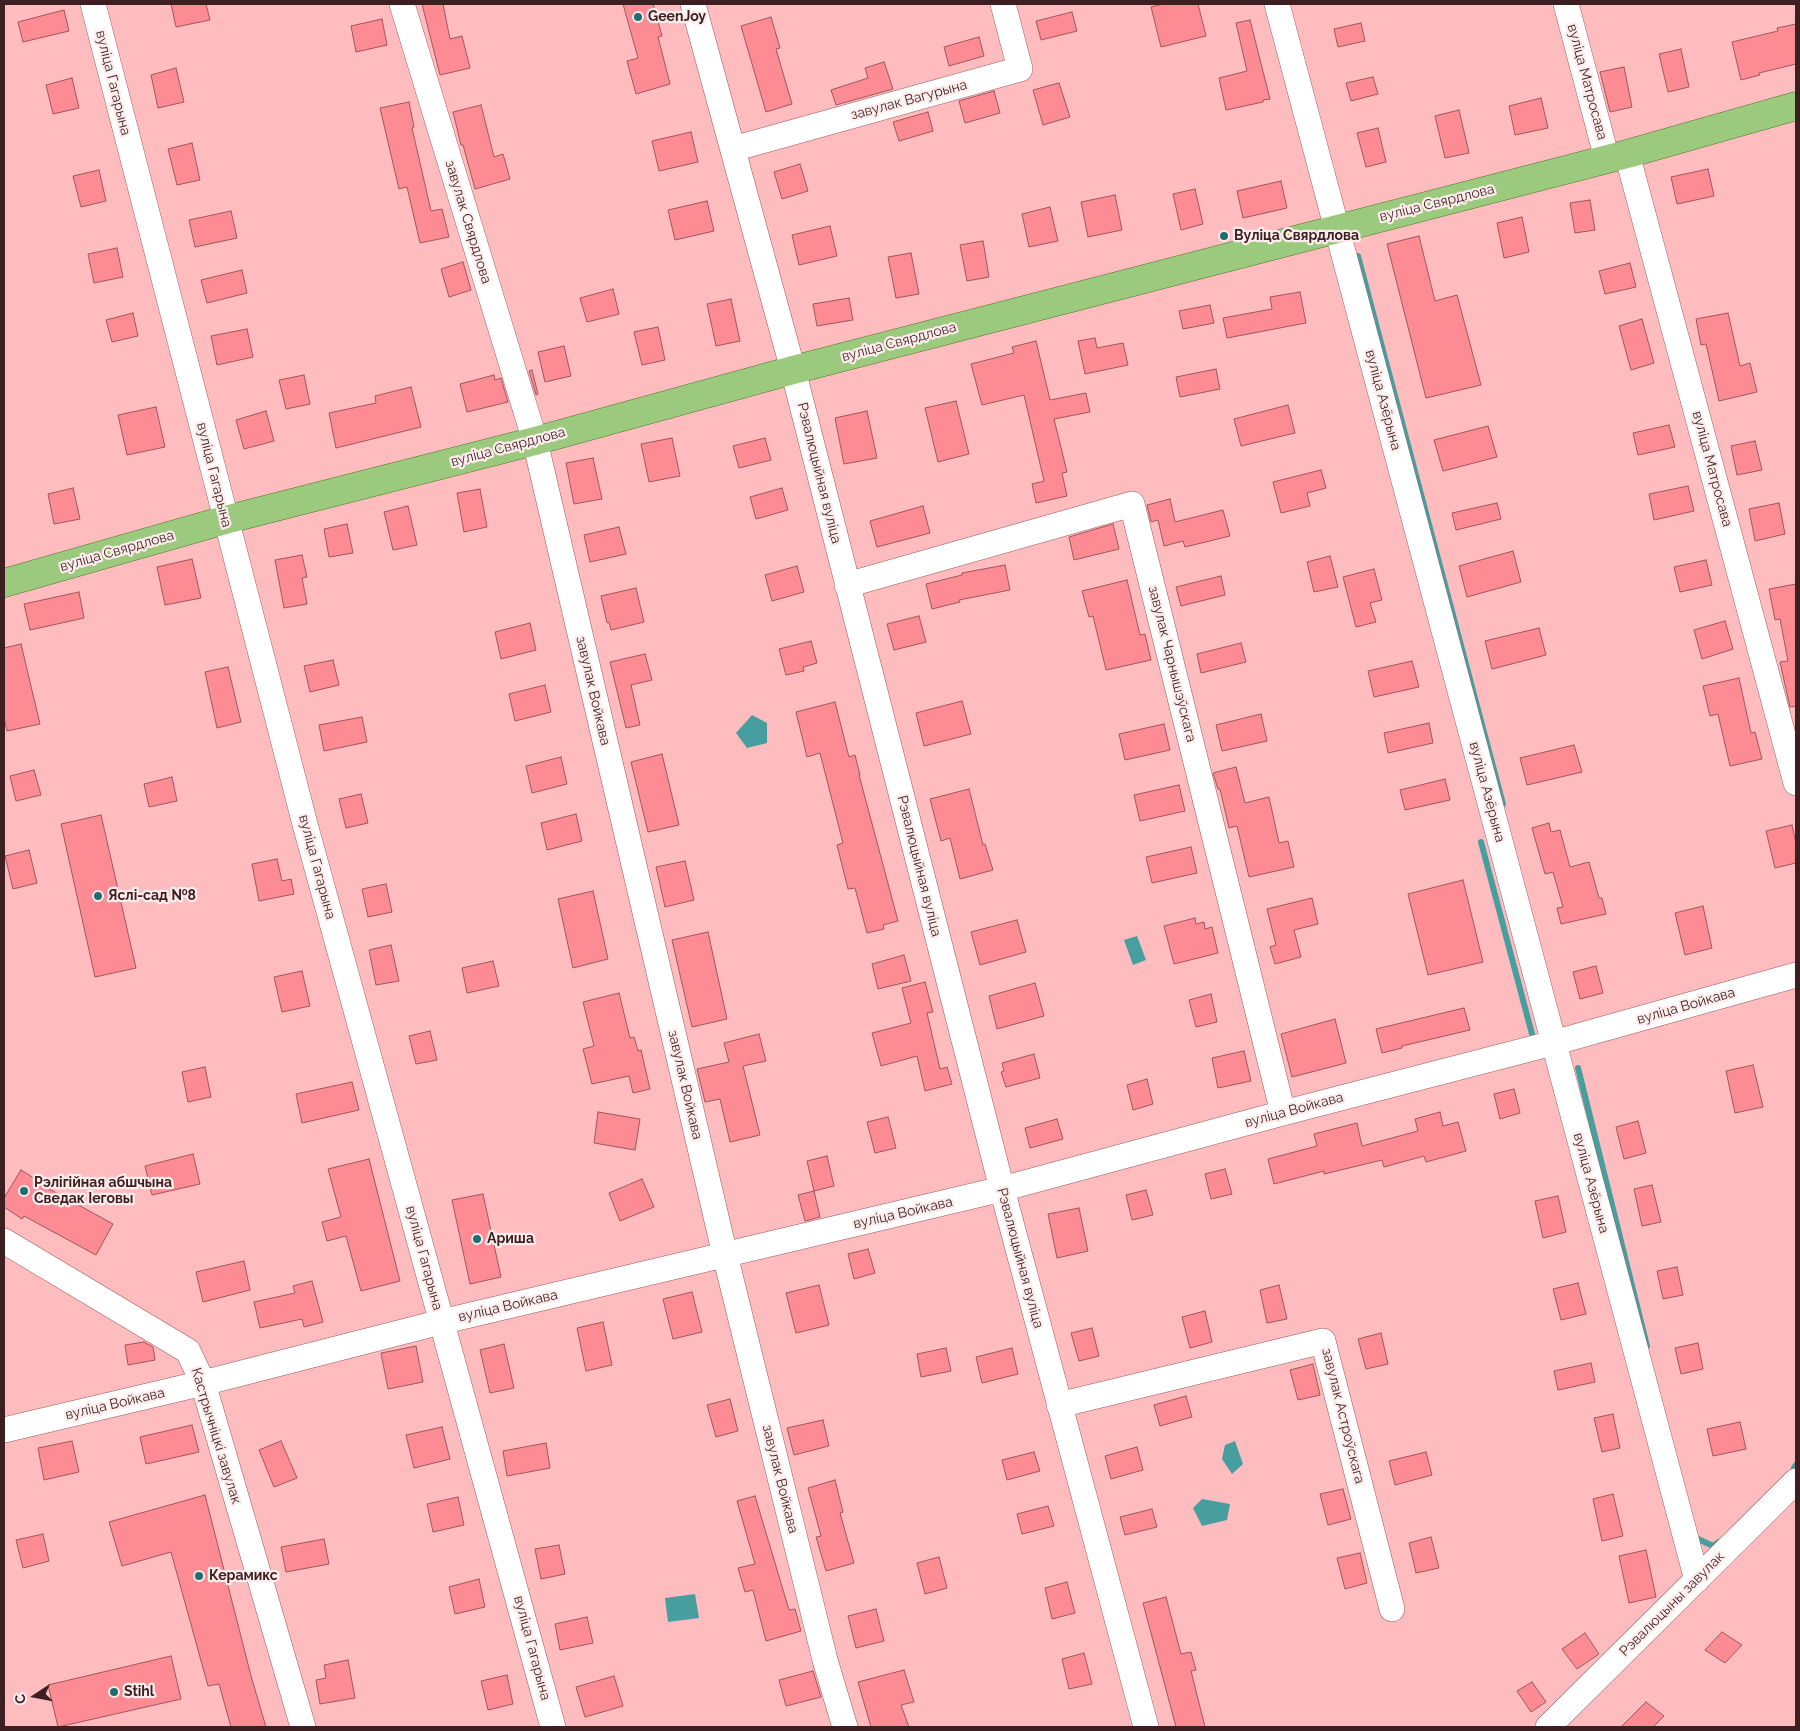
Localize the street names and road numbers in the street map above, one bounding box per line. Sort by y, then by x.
street label: вуліца Матросава [1563,22,1611,142]
street label: вуліца Гагарына [92,29,134,137]
street label: завулак Вагурына [849,76,969,124]
street label: завулак Свярдлова [441,158,495,286]
street label: вуліца Свярдлова [1378,181,1496,225]
street label: вуліца Свярдлова [840,319,958,365]
street label: вуліца Азёрына [1361,348,1405,452]
street label: Рэвалюцыйная вуліца [793,401,845,545]
street label: вуліца Матросава [1688,409,1736,529]
street label: вуліца Гагарына [193,421,235,529]
street label: вуліца Свярдлова [449,424,567,470]
street label: вуліца Свярдлова [58,527,176,575]
street label: завулак Чарнышэўскага [1144,584,1200,744]
street label: завулак Войкава [572,635,614,747]
street label: вуліца Азёрына [1465,740,1509,844]
street label: Рэвалюцыйная вуліца [893,794,945,938]
street label: вуліца Гагарына [295,813,339,921]
street label: вуліца Войкава [1635,984,1737,1028]
street label: завулак Войкава [664,1029,706,1141]
street label: вуліца Войкава [1243,1089,1345,1131]
street label: вуліца Азёрына [1569,1131,1613,1235]
street label: Рэвалюцыйная вуліца [993,1186,1047,1330]
street label: вуліца Войкава [852,1193,954,1233]
street label: вуліца Гагарына [402,1204,446,1312]
street label: вуліца Войкава [457,1286,559,1326]
street label: завулак Астроўскага [1318,1346,1368,1486]
street label: Кастрычніцкі завулак [187,1366,245,1506]
street label: вуліца Войкава [64,1384,166,1424]
street label: завулак Войкава [758,1423,802,1535]
street label: Рэвалюцыны завулак [1616,1548,1728,1660]
street label: вуліца Гагарына [510,1594,554,1702]

